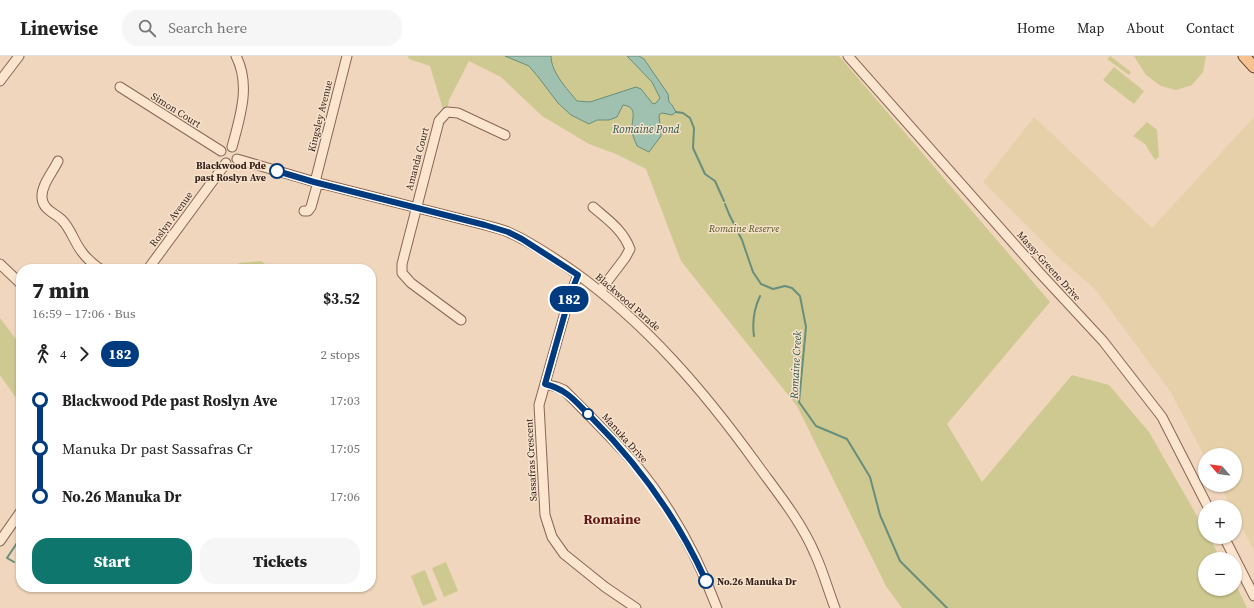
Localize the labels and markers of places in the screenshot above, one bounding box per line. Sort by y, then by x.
place label: Blackwood Pde past Roslyn Ave [195,159,266,184]
marker: Blackwood Pde past Roslyn Ave [269,163,285,179]
unlabelled marker [582,408,594,420]
marker: No.26 Manuka Dr [698,573,714,589]
place label: No.26 Manuka Dr [717,575,797,588]

